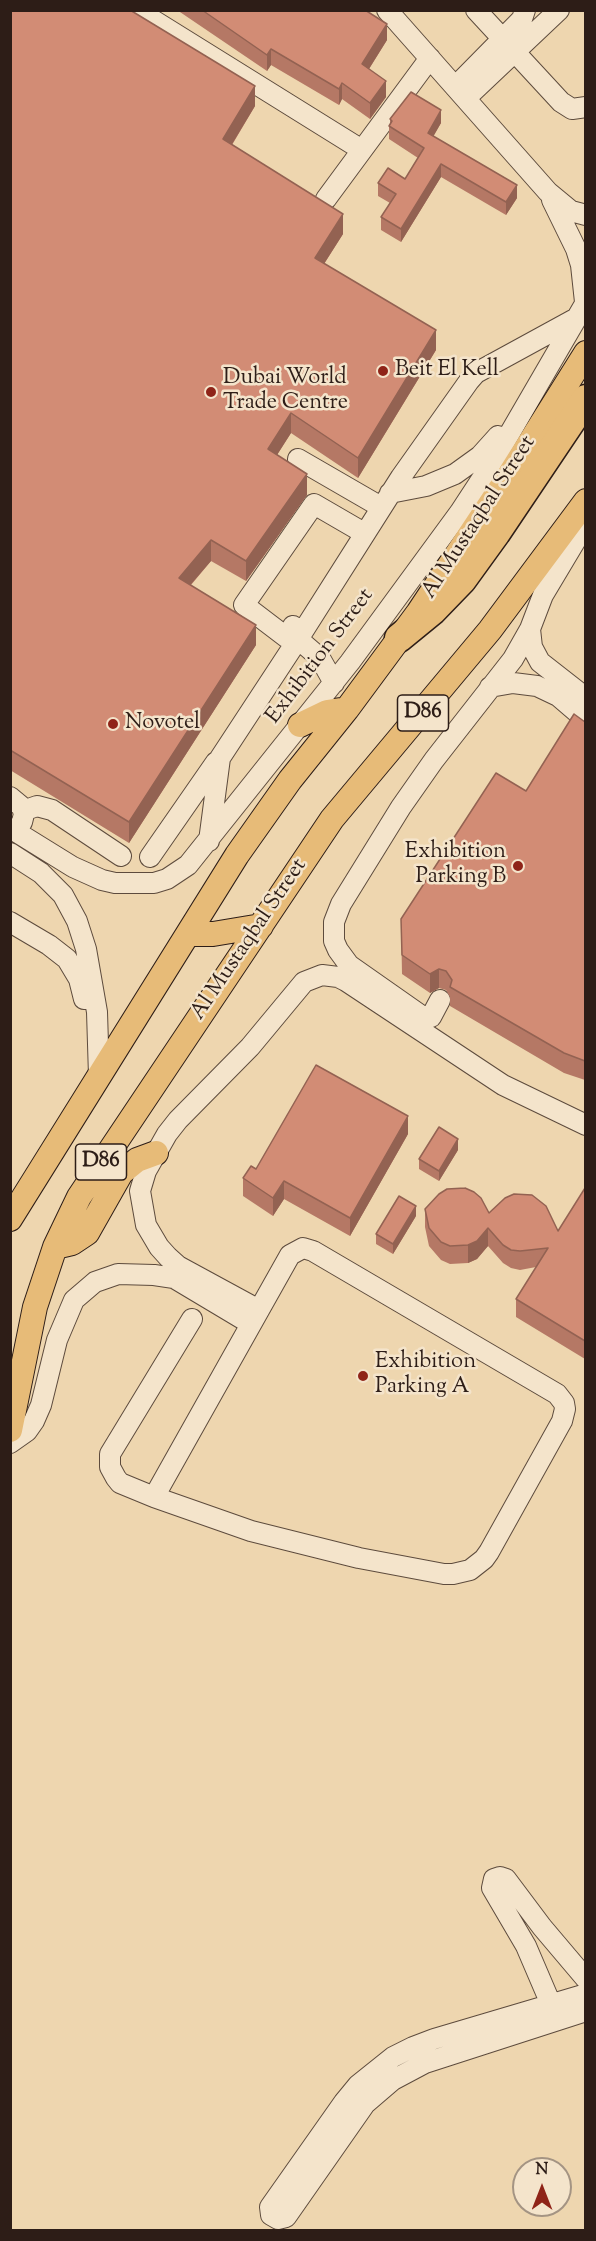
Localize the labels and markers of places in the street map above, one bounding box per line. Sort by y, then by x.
place label: Beit El Kell [395,358,499,384]
marker: Beit El Kell [376,364,390,378]
place label: Dubai World Trade Centre [223,366,348,418]
marker: Dubai World Trade Centre [204,385,218,399]
place label: Novotel [125,711,200,737]
marker: Novotel [106,717,120,731]
place label: Exhibition Parking B [405,840,506,891]
marker: Exhibition Parking B [511,859,525,873]
place label: Exhibition Parking A [375,1350,476,1402]
marker: Exhibition Parking A [356,1369,370,1383]

